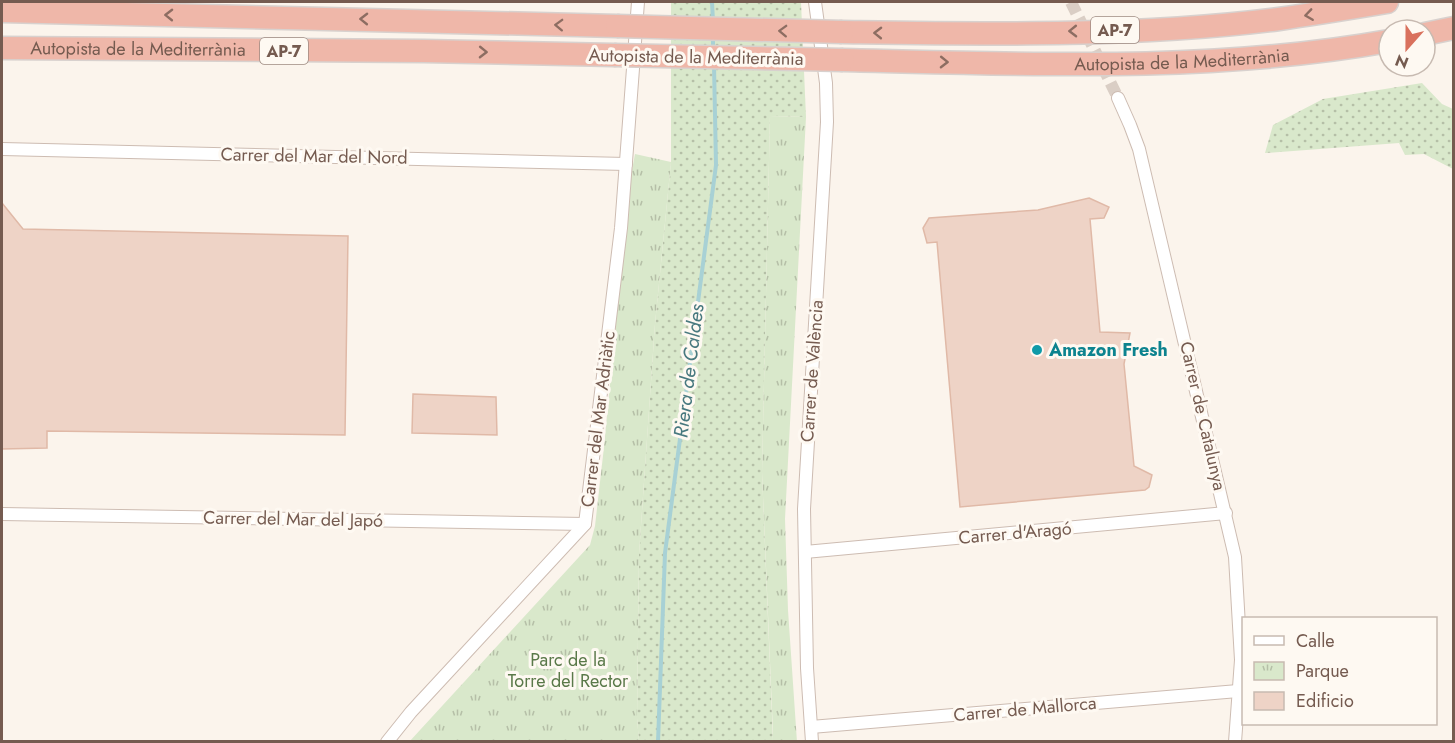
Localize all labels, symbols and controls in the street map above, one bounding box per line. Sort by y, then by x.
one-way arrow [165,8,174,21]
one-way arrow [1304,8,1314,20]
one-way arrow [359,13,368,26]
road number: AP-7 [1091,17,1139,43]
one-way arrow [554,18,563,31]
north arrow [1377,18,1437,78]
one-way arrow [779,24,788,37]
one-way arrow [1068,25,1077,37]
one-way arrow [873,26,882,39]
street label: Autopista de la Mediterrània [30,35,246,63]
road number: AP-7 [260,38,308,64]
street label: Autopista de la Mediterrània [588,42,804,72]
street label: Autopista de la Mediterrània [1074,42,1291,77]
one-way arrow [478,46,487,59]
text: N [1392,49,1412,75]
one-way arrow [939,56,948,68]
street label: Carrer del Mar del Nord [220,141,408,171]
street label: Carrer de València [794,299,830,443]
water label: Riera de Caldes [666,302,712,439]
street label: Carrer del Mar Adriàtic [574,330,622,508]
place label: Amazon Fresh [1048,337,1168,363]
street label: Carrer de Catalunya [1173,339,1233,493]
marker: Amazon Fresh [1030,343,1044,357]
street label: Carrer del Mar del Japó [203,504,383,534]
street label: Carrer d'Aragó [957,515,1073,551]
legend [1242,617,1437,725]
text: Calle [1296,628,1335,654]
park label: Parc de la Torre del Rector [508,647,629,694]
text: Parque [1296,658,1349,684]
text: Edificio [1296,688,1354,714]
street label: Carrer de Mallorca [952,690,1098,728]

